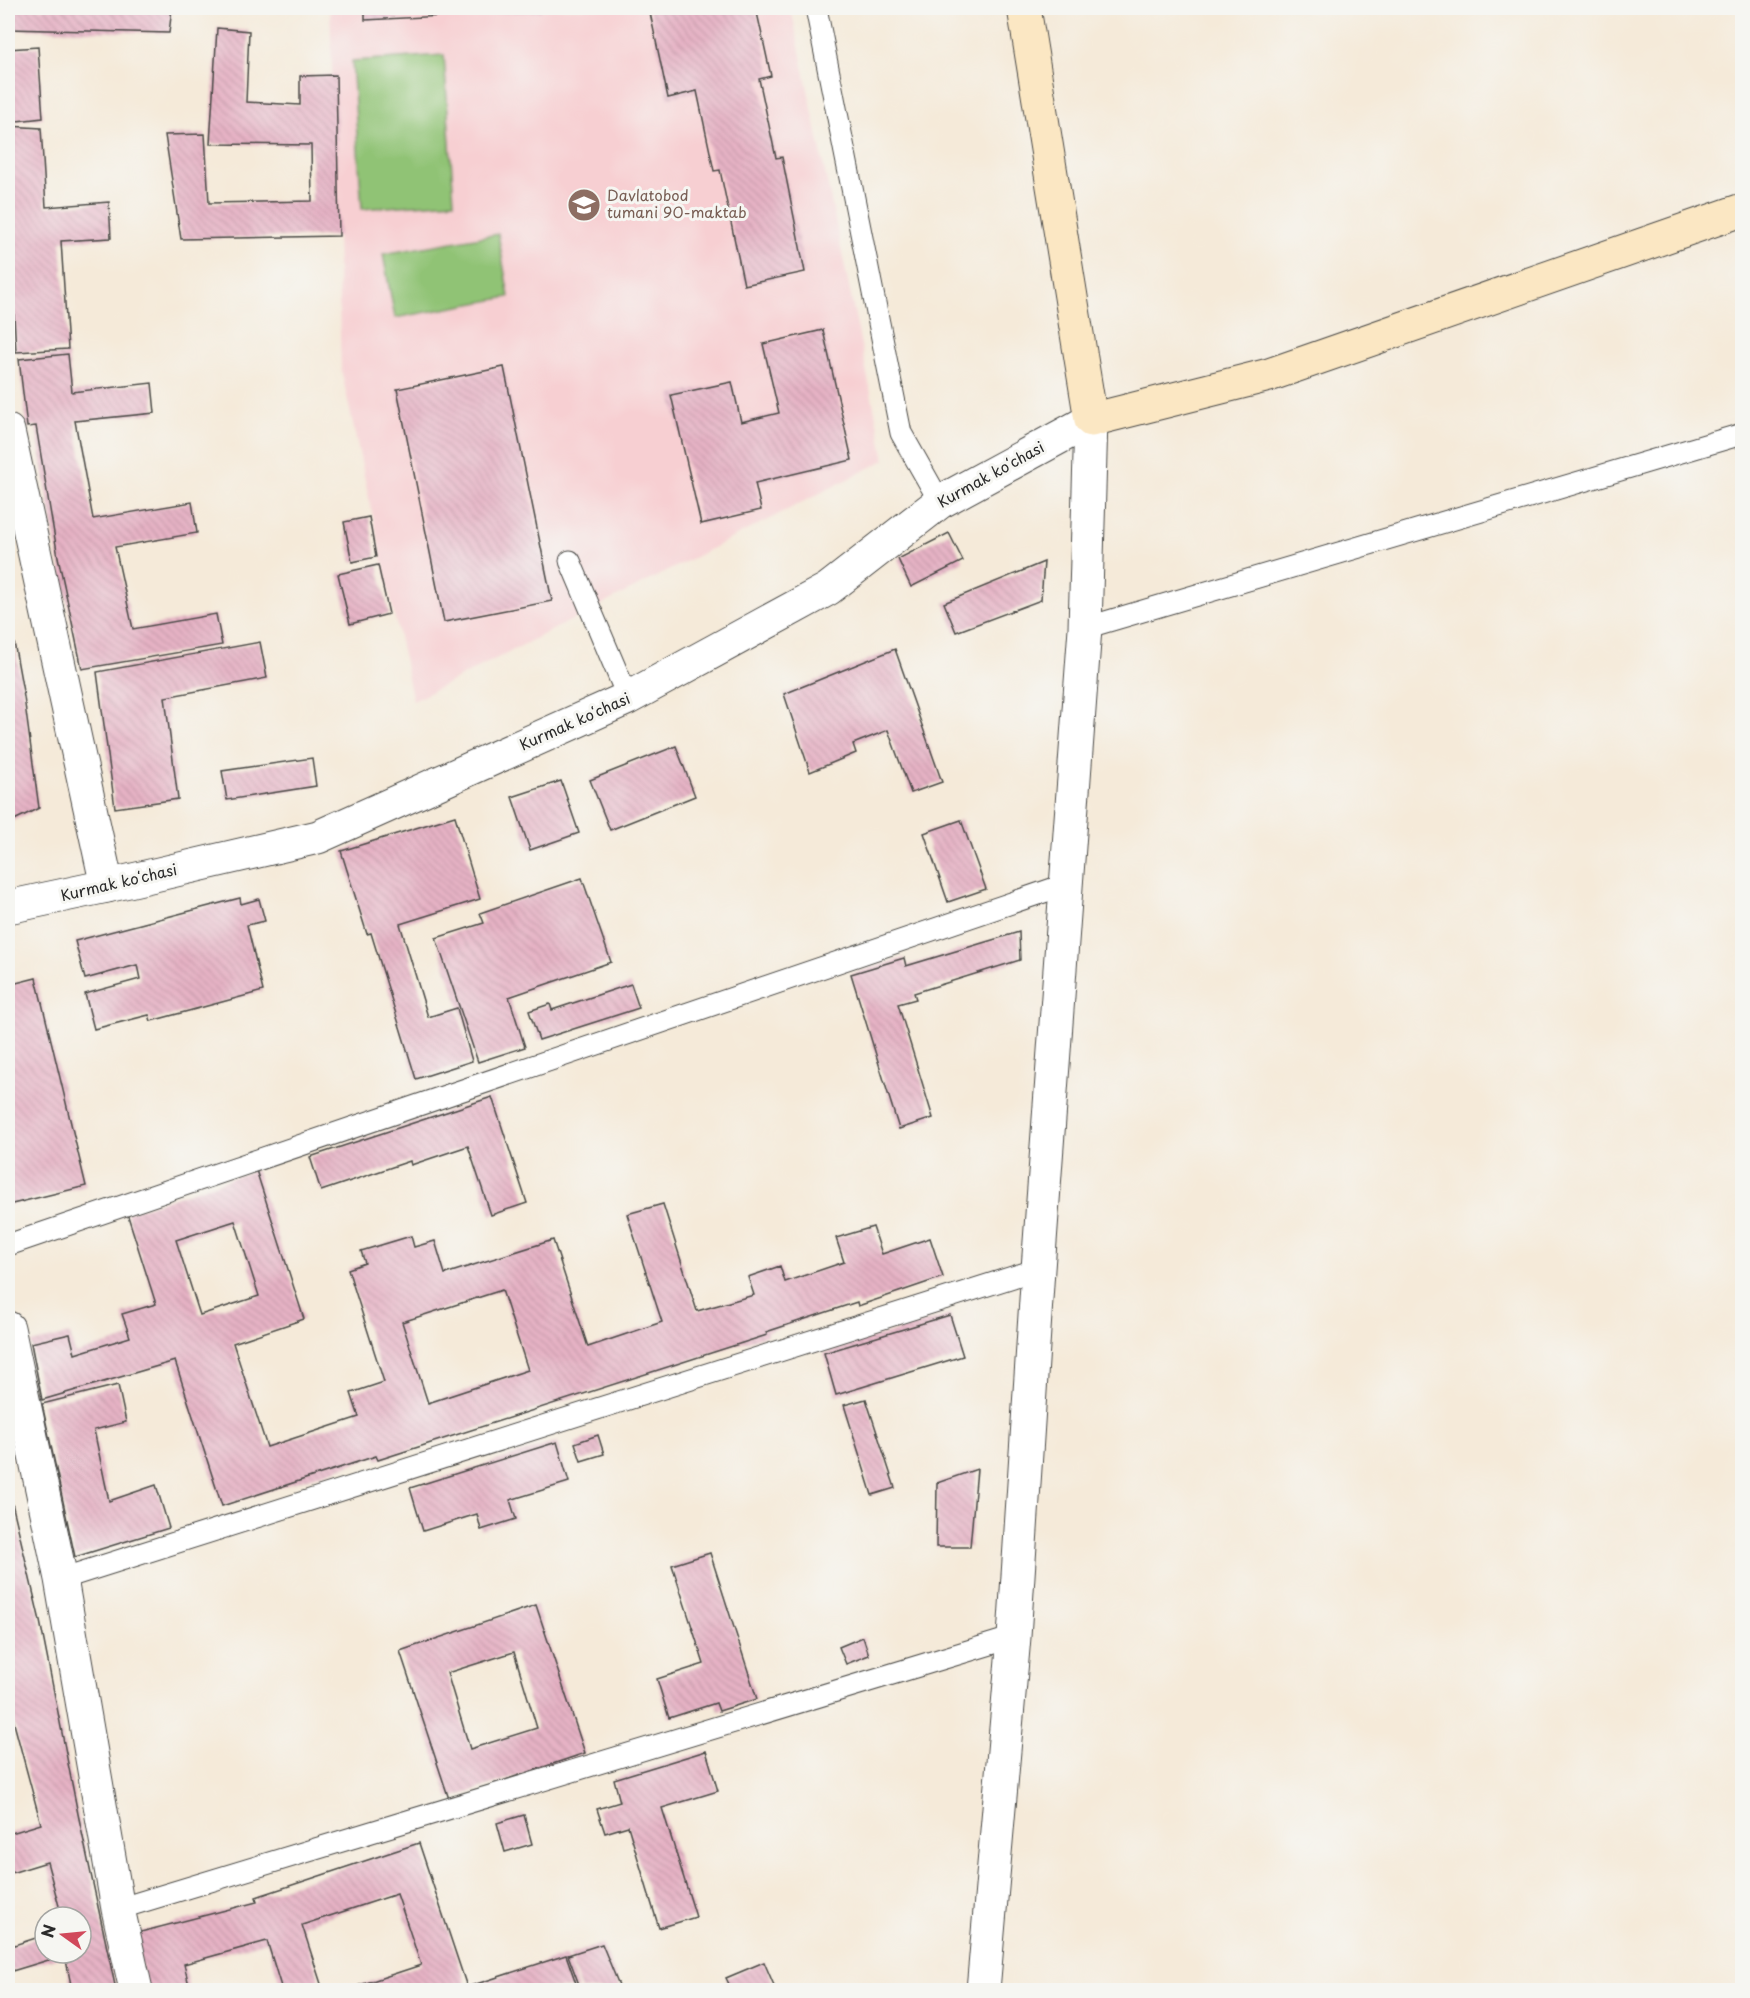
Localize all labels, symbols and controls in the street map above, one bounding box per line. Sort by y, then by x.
place label: Davlatobod tumani 90-maktab [607,183,747,223]
school or university icon: Davlatobod tumani 90-maktab [566,187,602,223]
street label: Kurmak koʻchasi [933,435,1048,513]
street label: Kurmak koʻchasi [515,686,633,755]
street label: Kurmak koʻchasi [58,857,179,906]
north arrow [33,1905,93,1965]
text: N [34,1922,61,1940]

